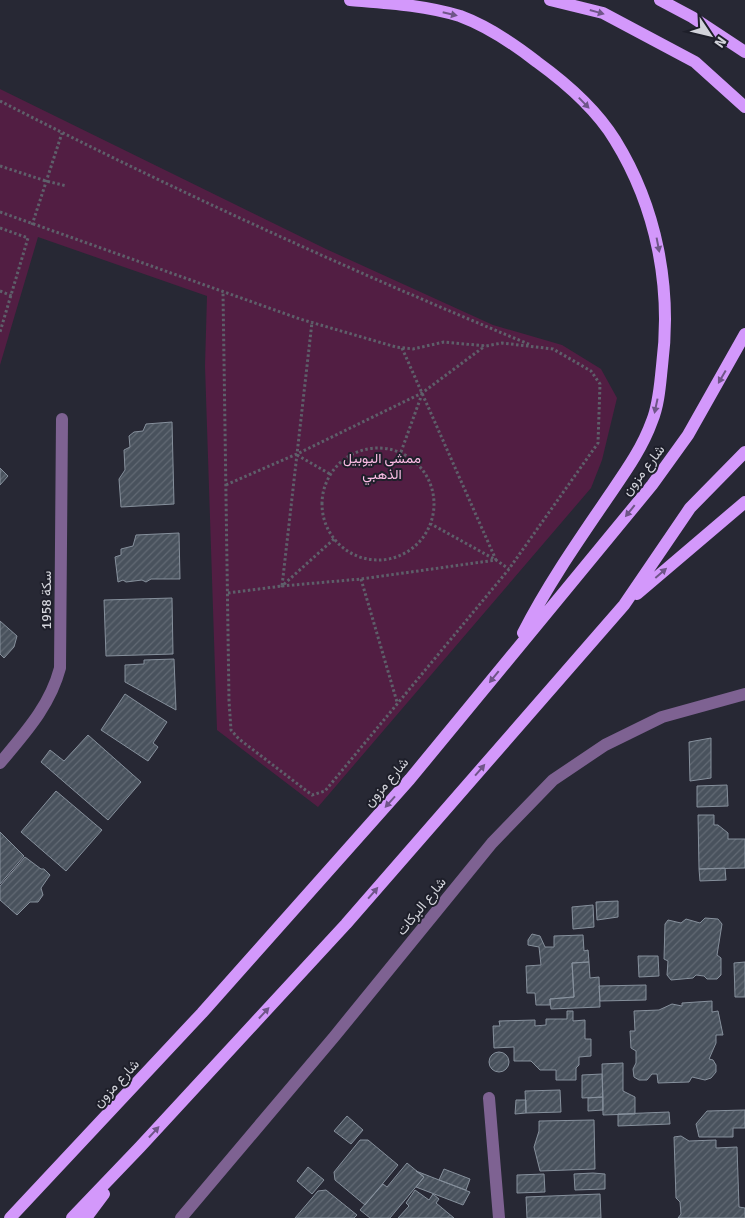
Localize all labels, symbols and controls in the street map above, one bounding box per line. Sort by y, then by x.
one-way arrow [590,9,605,17]
one-way arrow [442,10,457,18]
north arrow [685,10,735,60]
text: N [710,33,730,51]
one-way arrow [578,96,590,108]
one-way arrow [654,237,662,253]
one-way arrow [718,370,726,385]
one-way arrow [652,399,660,414]
street label: شارع مزون [618,442,670,500]
park label: ممشى اليوبيل الذهبي [343,450,421,486]
one-way arrow [625,504,636,517]
one-way arrow [654,568,667,579]
street label: سكة 1958 [38,571,55,629]
one-way arrow [488,670,499,683]
street label: شارع مزون [360,754,414,812]
one-way arrow [474,763,485,776]
one-way arrow [384,795,396,807]
street label: شارع البركات [393,874,451,940]
one-way arrow [368,886,379,899]
one-way arrow [258,1007,270,1019]
street label: شارع مزون [90,1056,144,1112]
one-way arrow [148,1127,160,1139]

